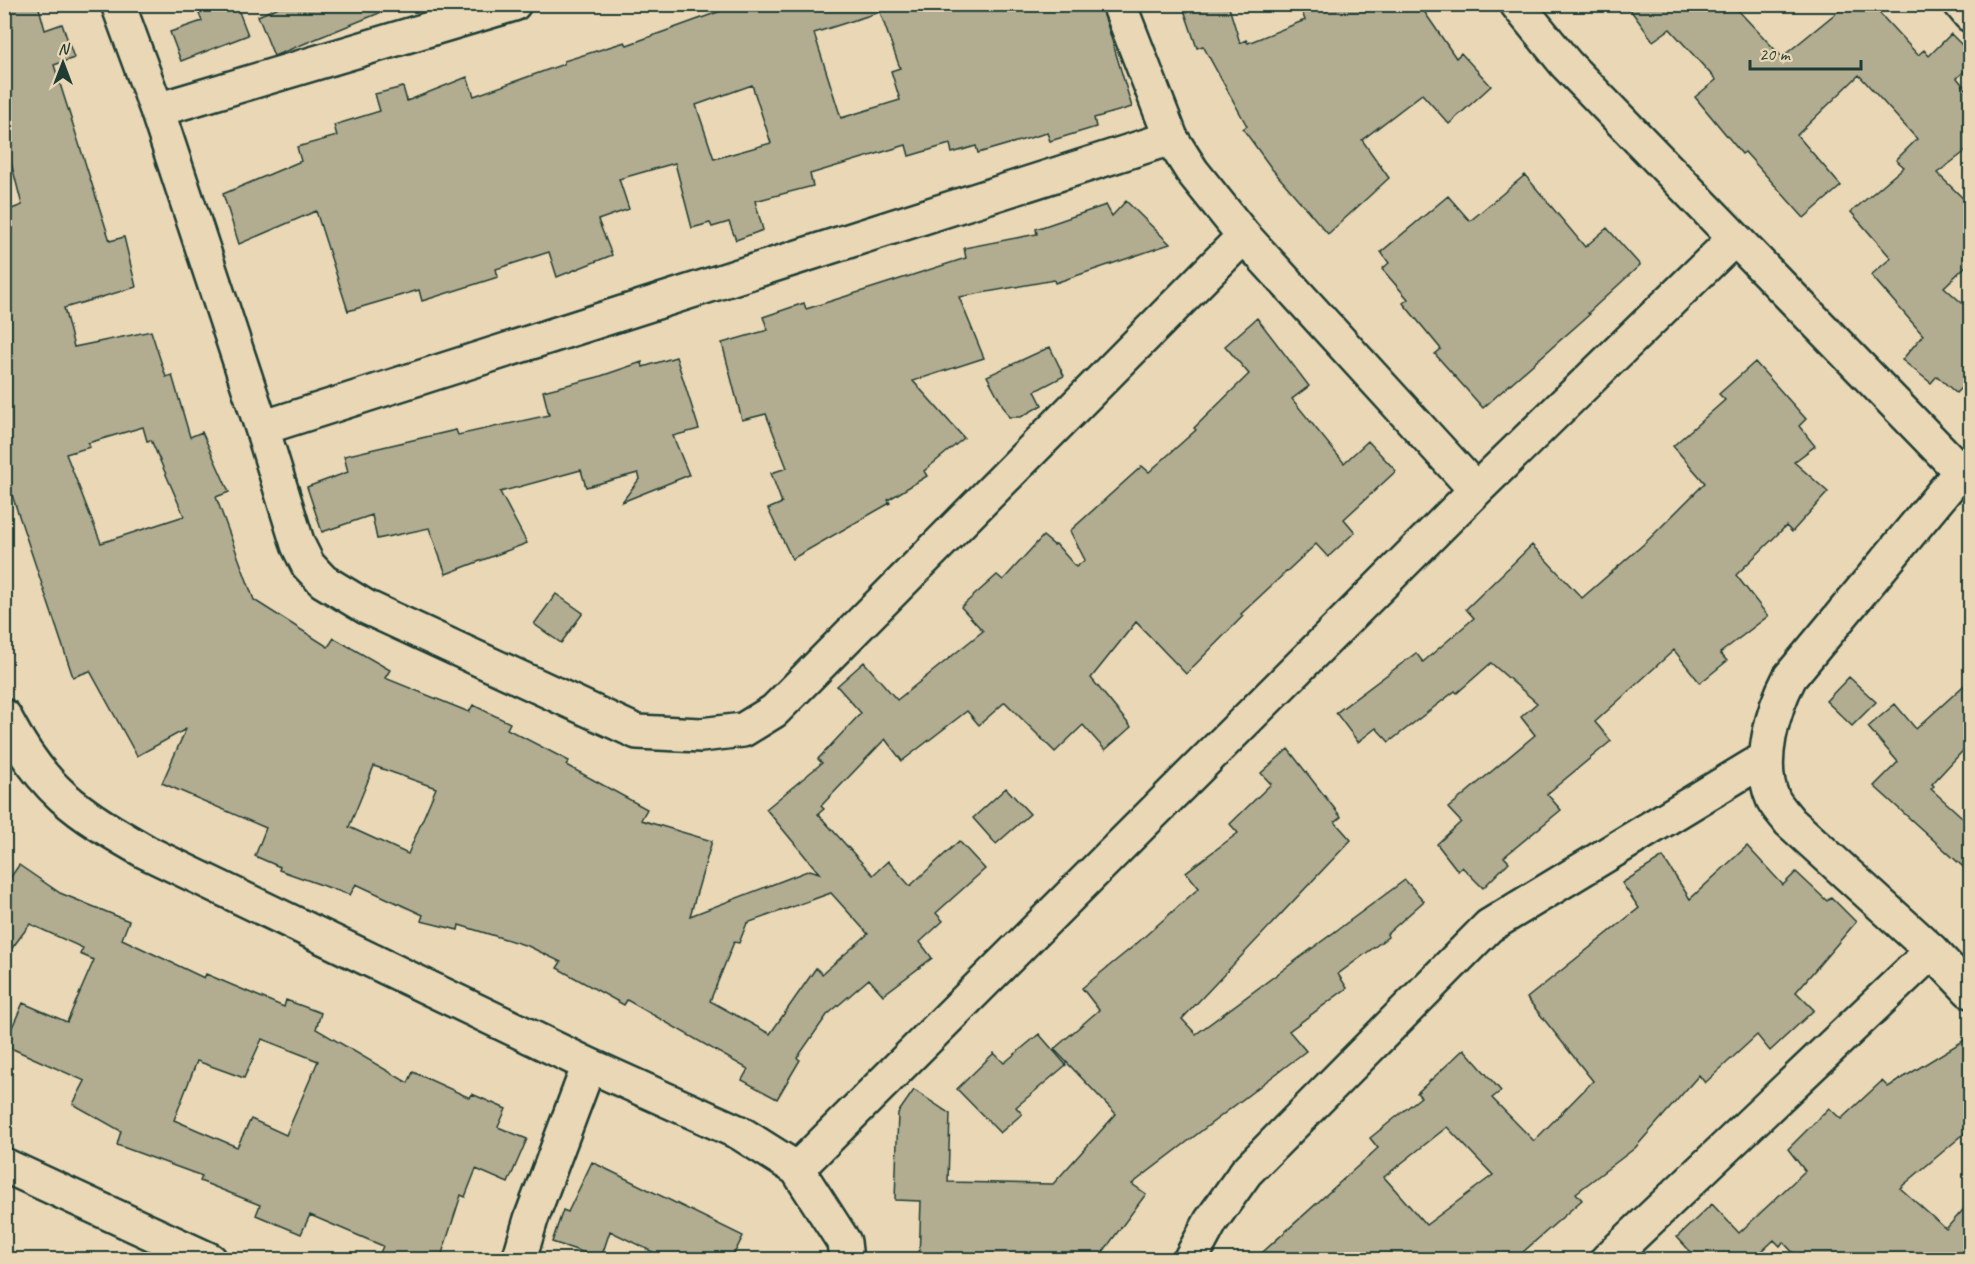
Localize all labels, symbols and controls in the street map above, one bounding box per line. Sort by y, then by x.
north arrow [33,33,93,93]
scale bar [1750,33,1861,71]
text: N [58,39,71,59]
text: 20 m [1759,43,1792,65]

